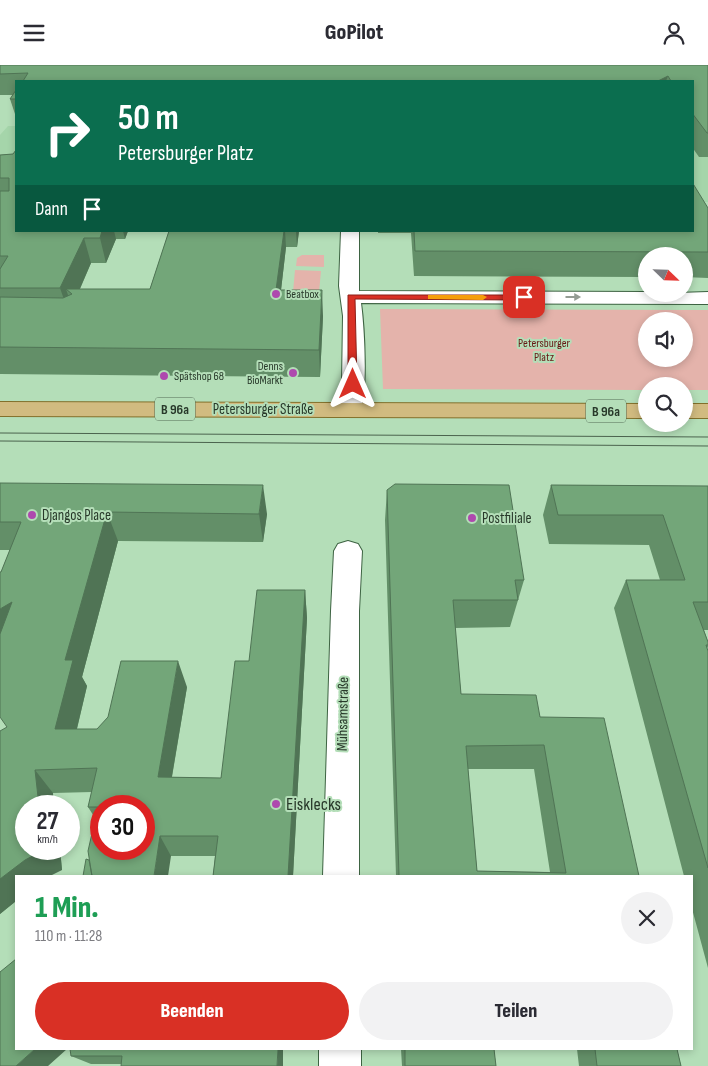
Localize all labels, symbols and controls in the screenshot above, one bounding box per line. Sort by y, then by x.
icon: menu [20,19,48,47]
text: GoPilot [325,19,383,46]
icon: person [660,19,688,47]
text: 50 m [118,97,179,140]
icon: right [35,100,100,165]
text: Petersburger Platz [118,140,253,167]
icon: arrive [78,195,106,223]
text: Dann [35,198,68,221]
north arrow [638,247,692,303]
map controls [638,247,693,432]
pin [503,276,545,318]
icon: arrive [510,283,538,311]
place label: Beatbox [286,287,319,302]
marker: Beatbox [270,288,282,300]
one-way arrow [565,293,581,301]
button: sound [638,312,693,367]
park label: Petersburger Platz [518,336,571,365]
position arrow [326,357,378,409]
place label: Denns BioMarkt [247,359,283,388]
marker: Denns BioMarkt [287,367,299,379]
place label: Spätshop 68 [174,369,224,384]
marker: Spätshop 68 [158,370,170,382]
button: search [638,377,693,432]
road number: B 96a [155,397,195,421]
road number: B 96a [586,399,626,423]
street label: Petersburger Straße [213,400,313,419]
place label: Djangos Place [42,506,111,525]
marker: Djangos Place [26,509,38,521]
place label: Postfiliale [482,509,532,528]
marker: Postfiliale [466,512,478,524]
street label: Mühsamstraße [333,677,353,751]
place label: Eisklecks [286,794,341,815]
speed limit sign: 30 [90,795,155,860]
marker: Eisklecks [270,798,282,810]
text: 27 [37,806,58,837]
text: km/h [37,832,58,847]
text: 1 Min. [35,890,99,926]
button: close [621,892,673,944]
text: 110 m · 11:28 [35,927,102,946]
button: Beenden [35,982,349,1040]
button: Teilen [359,982,673,1040]

